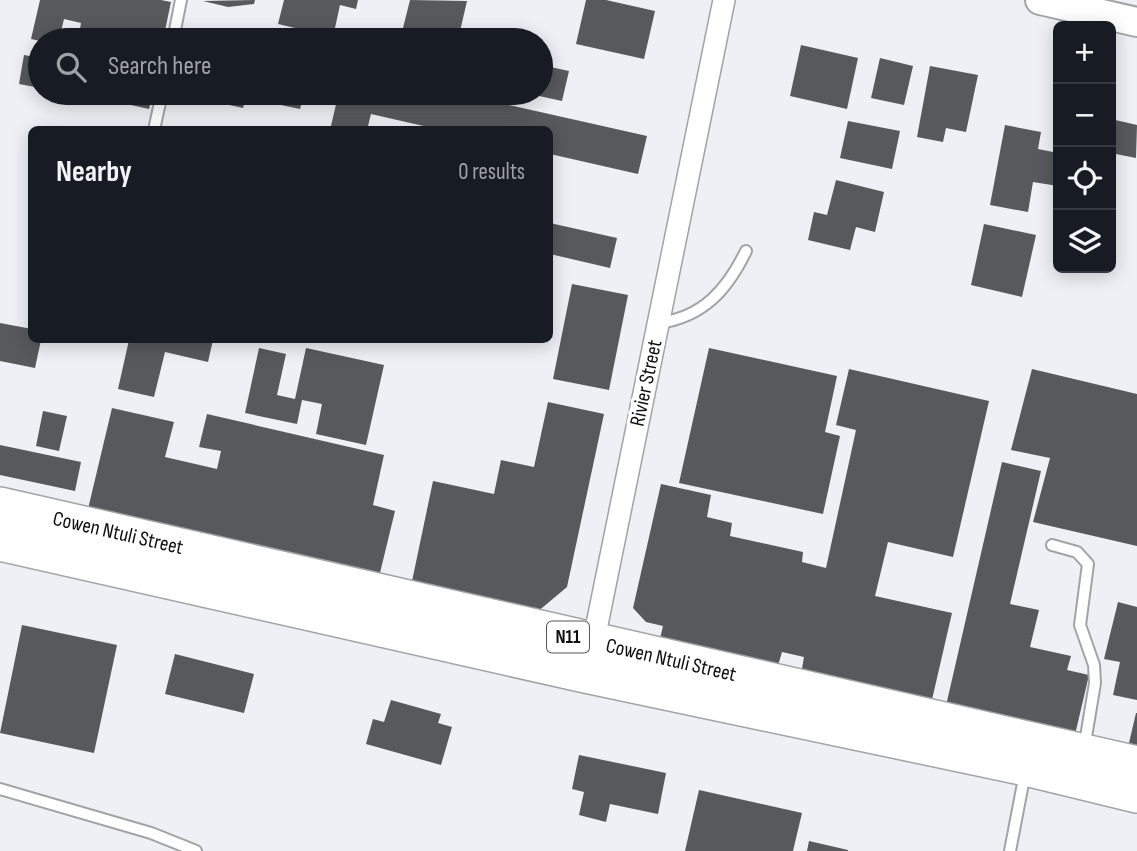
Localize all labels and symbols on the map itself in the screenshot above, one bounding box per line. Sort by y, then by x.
street label: Rivier Street [625,337,667,429]
street label: Cowen Ntuli Street [50,506,186,560]
road number: N11 [547,622,589,652]
street label: Cowen Ntuli Street [603,633,739,687]

